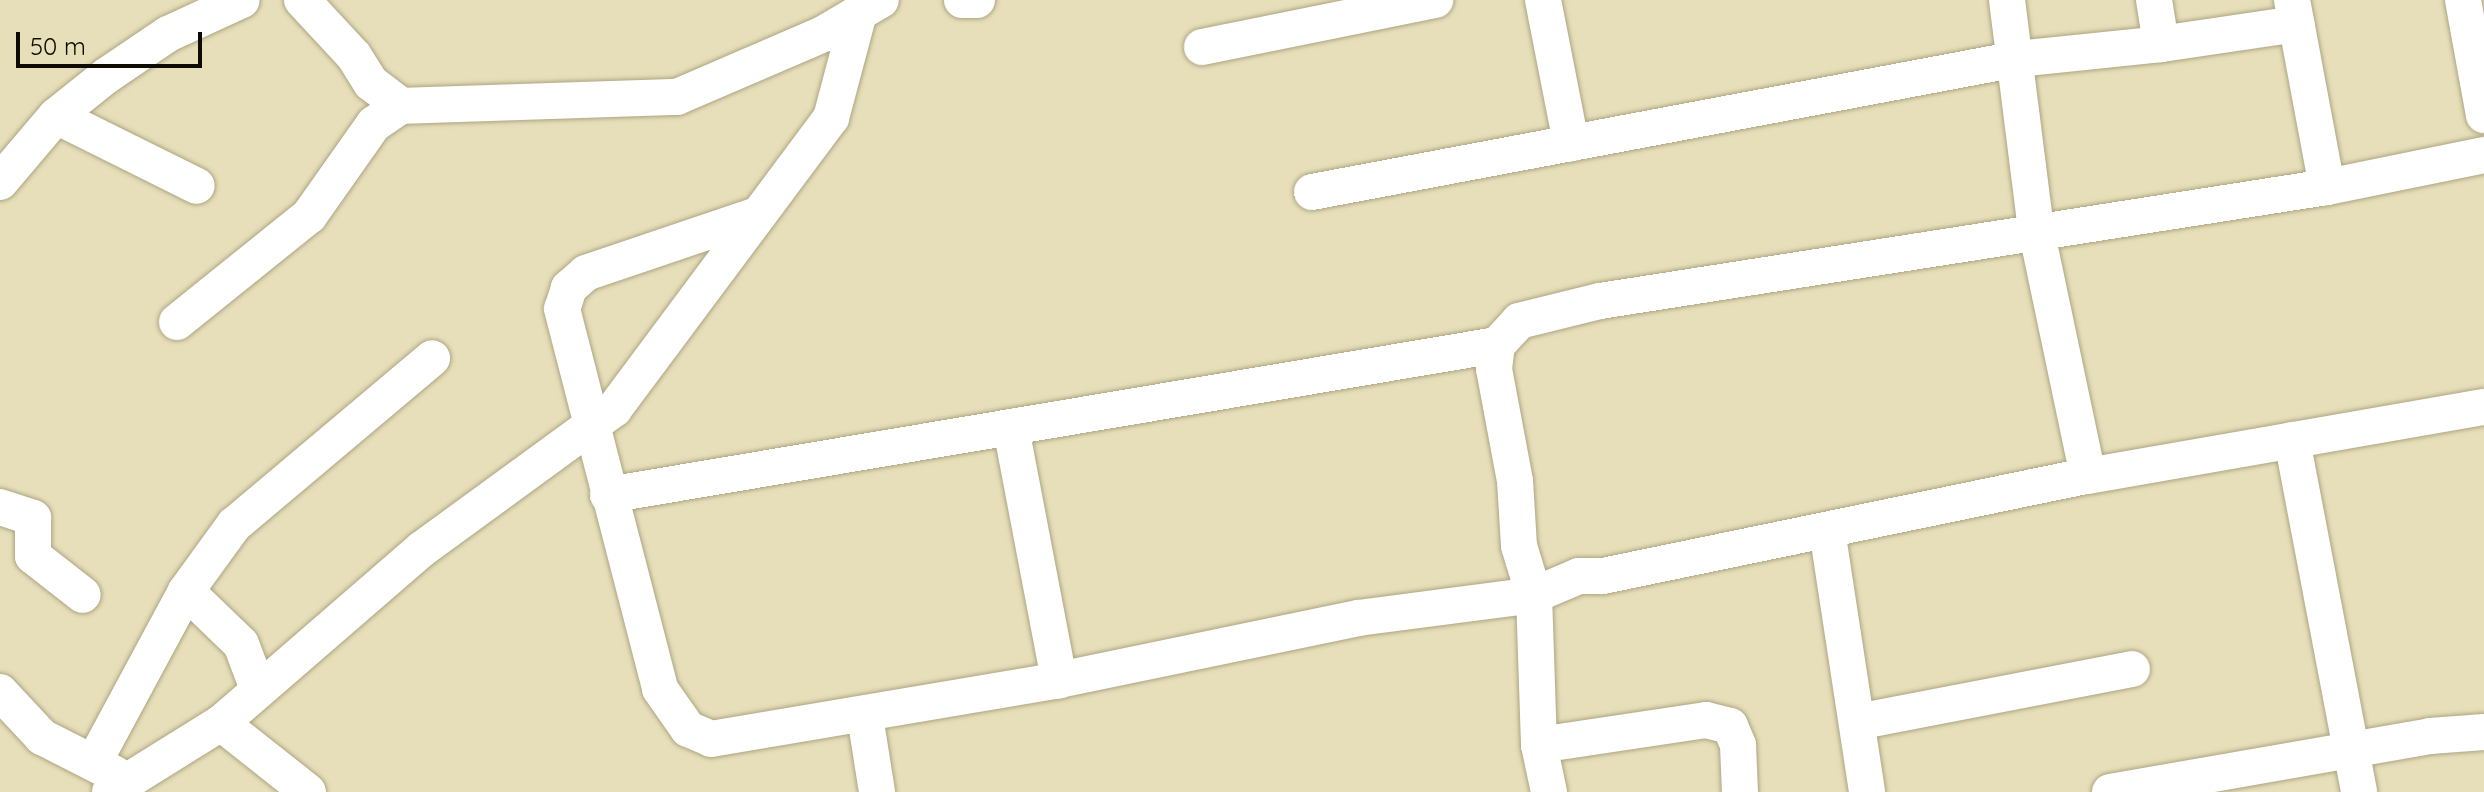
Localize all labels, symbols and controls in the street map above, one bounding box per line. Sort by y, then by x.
scale bar [20,16,206,66]
text: 50 m [30,31,86,61]

